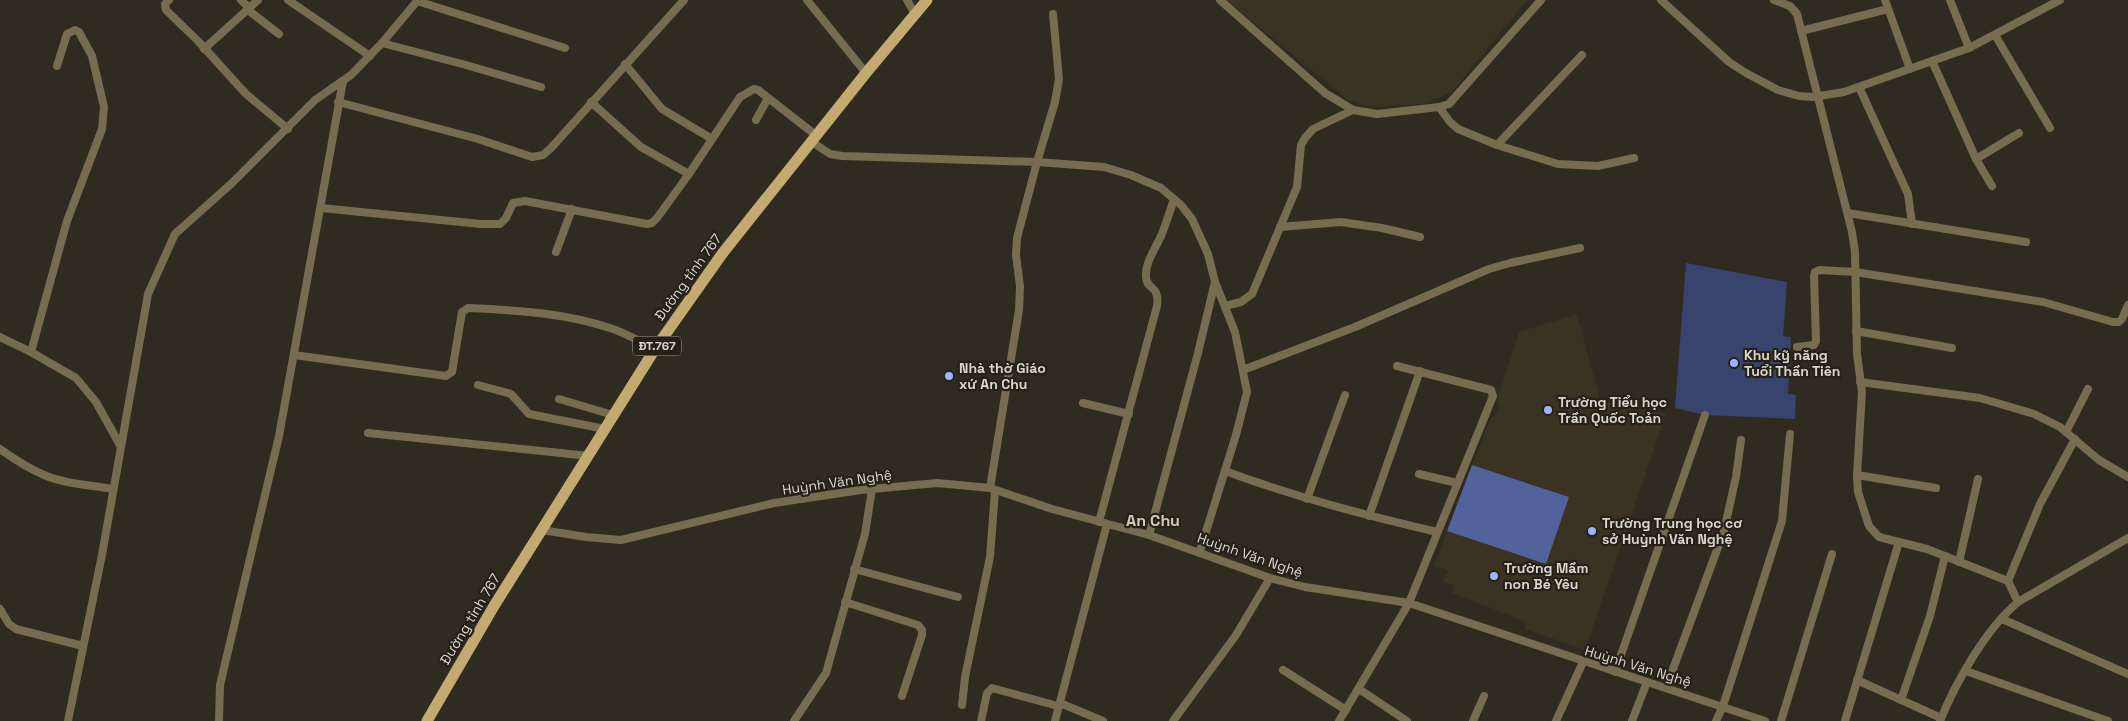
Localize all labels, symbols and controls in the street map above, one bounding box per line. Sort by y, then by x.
street label: Đường tỉnh 767 [650,230,726,324]
road number: ĐT.767 [633,336,681,356]
place label: Khu kỹ năng Tuổi Thần Tiên [1744,346,1840,380]
marker: Khu kỹ năng Tuổi Thần Tiên [1728,357,1740,369]
place label: Nhà thờ Giáo xứ An Chu [959,359,1046,393]
marker: Nhà thờ Giáo xứ An Chu [943,370,955,382]
place label: Trường Tiểu học Trần Quốc Toản [1558,393,1667,427]
marker: Trường Tiểu học Trần Quốc Toản [1542,404,1554,416]
street label: Huỳnh Văn Nghệ [781,465,893,499]
district label: An Chu [1126,510,1180,531]
place label: Trường Trung học cơ sở Huỳnh Văn Nghệ [1602,514,1742,548]
marker: Trường Trung học cơ sở Huỳnh Văn Nghệ [1586,525,1598,537]
street label: Huỳnh Văn Nghệ [1195,529,1305,581]
place label: Trường Mầm non Bé Yêu [1504,559,1588,593]
street label: Đường tỉnh 767 [436,570,504,668]
marker: Trường Mầm non Bé Yêu [1488,570,1500,582]
street label: Huỳnh Văn Nghệ [1583,641,1693,691]

